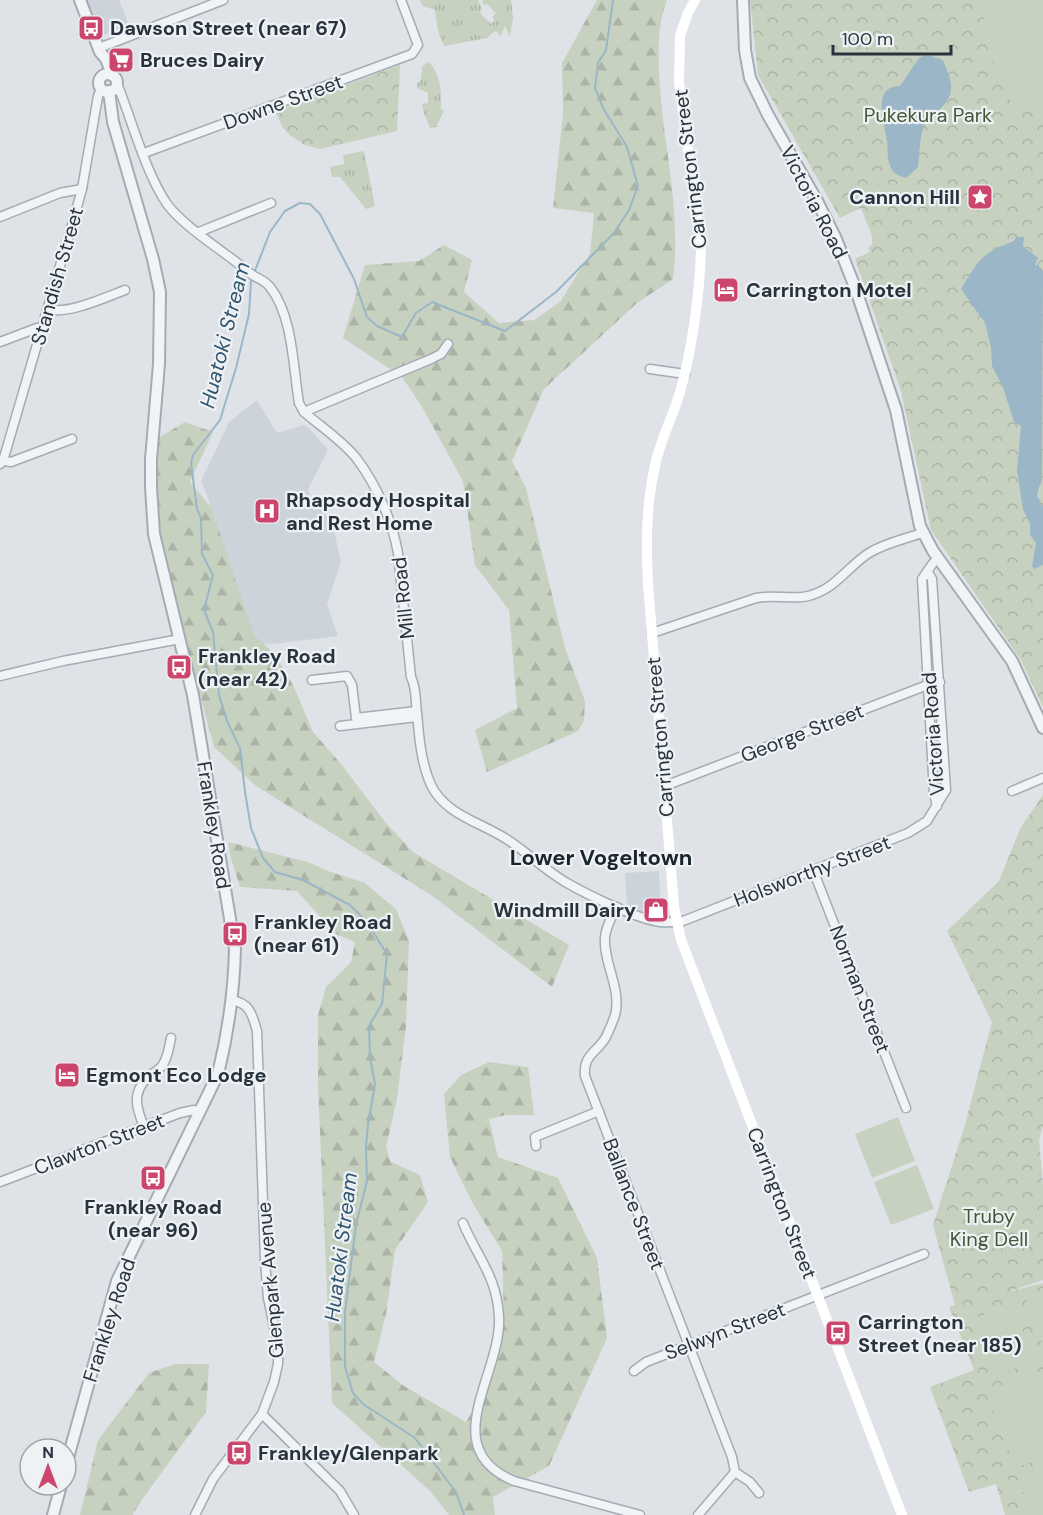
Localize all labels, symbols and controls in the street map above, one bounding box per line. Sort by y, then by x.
bus stop icon: Dawson Street (near 67) [76,13,106,43]
place label: Dawson Street (near 67) [110,15,347,41]
scale bar [833,18,952,56]
text: 100 m [842,27,893,51]
supermarket icon: Bruces Dairy [106,45,136,75]
place label: Bruces Dairy [140,47,264,73]
street label: Downe Street [220,68,346,136]
street label: Carrington Street [667,88,713,250]
park label: Pukekura Park [864,102,992,128]
street label: Victoria Road [774,141,854,263]
place icon: Cannon Hill [965,182,995,212]
place label: Cannon Hill [849,184,960,210]
street label: Standish Street [25,204,89,348]
water label: Huatoki Stream [193,259,257,411]
hotel icon: Carrington Motel [711,275,741,305]
place label: Carrington Motel [746,277,912,303]
place label: Rhapsody Hospital and Rest Home [286,487,470,536]
hospital icon: Rhapsody Hospital and Rest Home [252,496,282,526]
street label: Mill Road [386,556,420,640]
place label: Frankley Road (near 42) [198,643,336,692]
bus stop icon: Frankley Road (near 42) [164,652,194,682]
street label: Carrington Street [640,656,680,818]
street label: Victoria Road [916,671,950,797]
street label: George Street [737,698,867,768]
street label: Frankley Road [191,759,237,891]
street label: Holsworthy Street [730,829,894,913]
district label: Lower Vogeltown [510,843,692,872]
shop icon: Windmill Dairy [641,895,671,925]
place label: Windmill Dairy [493,897,636,923]
place label: Frankley Road (near 61) [254,909,392,958]
bus stop icon: Frankley Road (near 61) [220,919,250,949]
street label: Norman Street [824,921,896,1057]
hotel icon: Egmont Eco Lodge [52,1060,82,1090]
place label: Egmont Eco Lodge [86,1062,267,1088]
street label: Clawton Street [30,1107,168,1181]
street label: Carrington Street [741,1123,823,1283]
street label: Ballance Street [597,1134,671,1274]
bus stop icon: Frankley Road (near 96) [138,1163,168,1193]
water label: Huatoki Stream [318,1171,364,1323]
place label: Frankley Road (near 96) [84,1194,222,1243]
street label: Glenpark Avenue [250,1201,290,1359]
park label: Truby King Dell [950,1203,1028,1252]
street label: Frankley Road [77,1255,141,1385]
street label: Selwyn Street [661,1296,789,1366]
place label: Carrington Street (near 185) [858,1309,1022,1358]
bus stop icon: Carrington Street (near 185) [823,1318,853,1348]
north arrow [18,1437,78,1497]
bus stop icon: Frankley/Glenpark [224,1438,254,1468]
place label: Frankley/Glenpark [258,1440,439,1466]
text: N [42,1442,54,1463]

